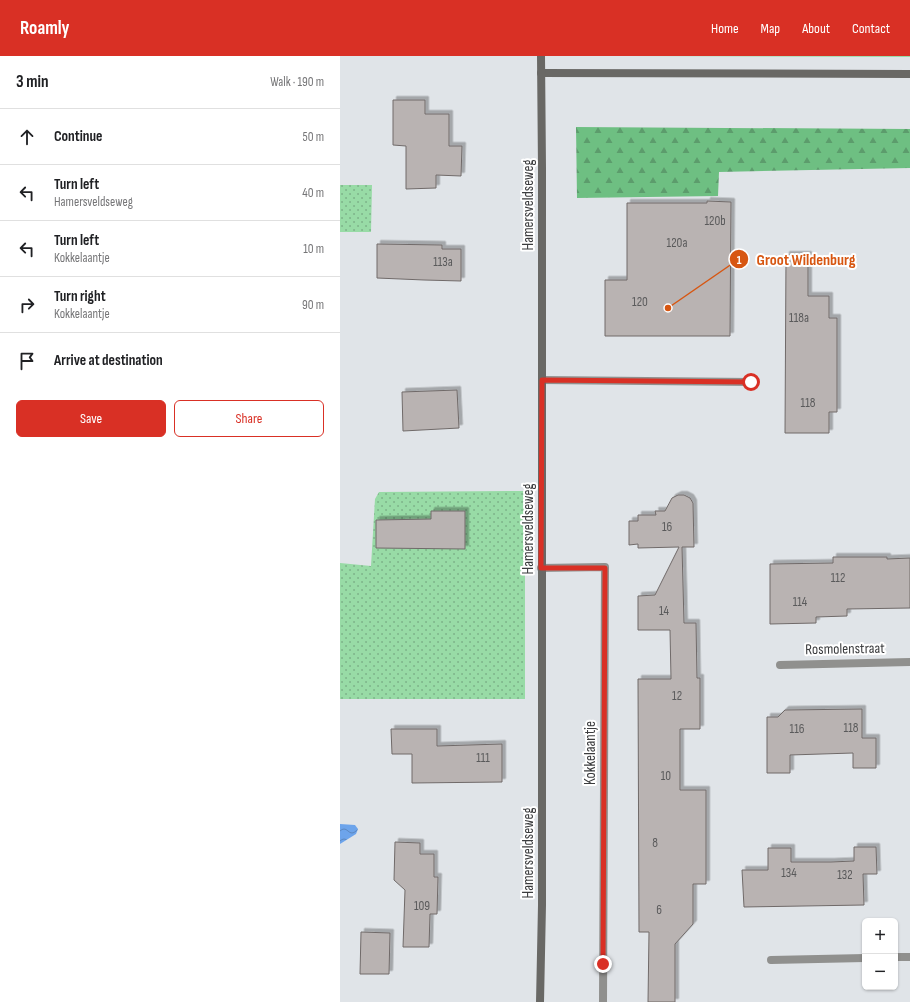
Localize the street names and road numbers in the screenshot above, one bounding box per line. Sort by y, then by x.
street label: Hamersveldseweg [519,160,538,250]
street label: Hamersveldseweg [519,484,538,574]
street label: Rosmolenstraat [805,639,885,659]
street label: Kokkelaantje [581,721,600,785]
street label: Hamersveldseweg [519,808,538,898]

